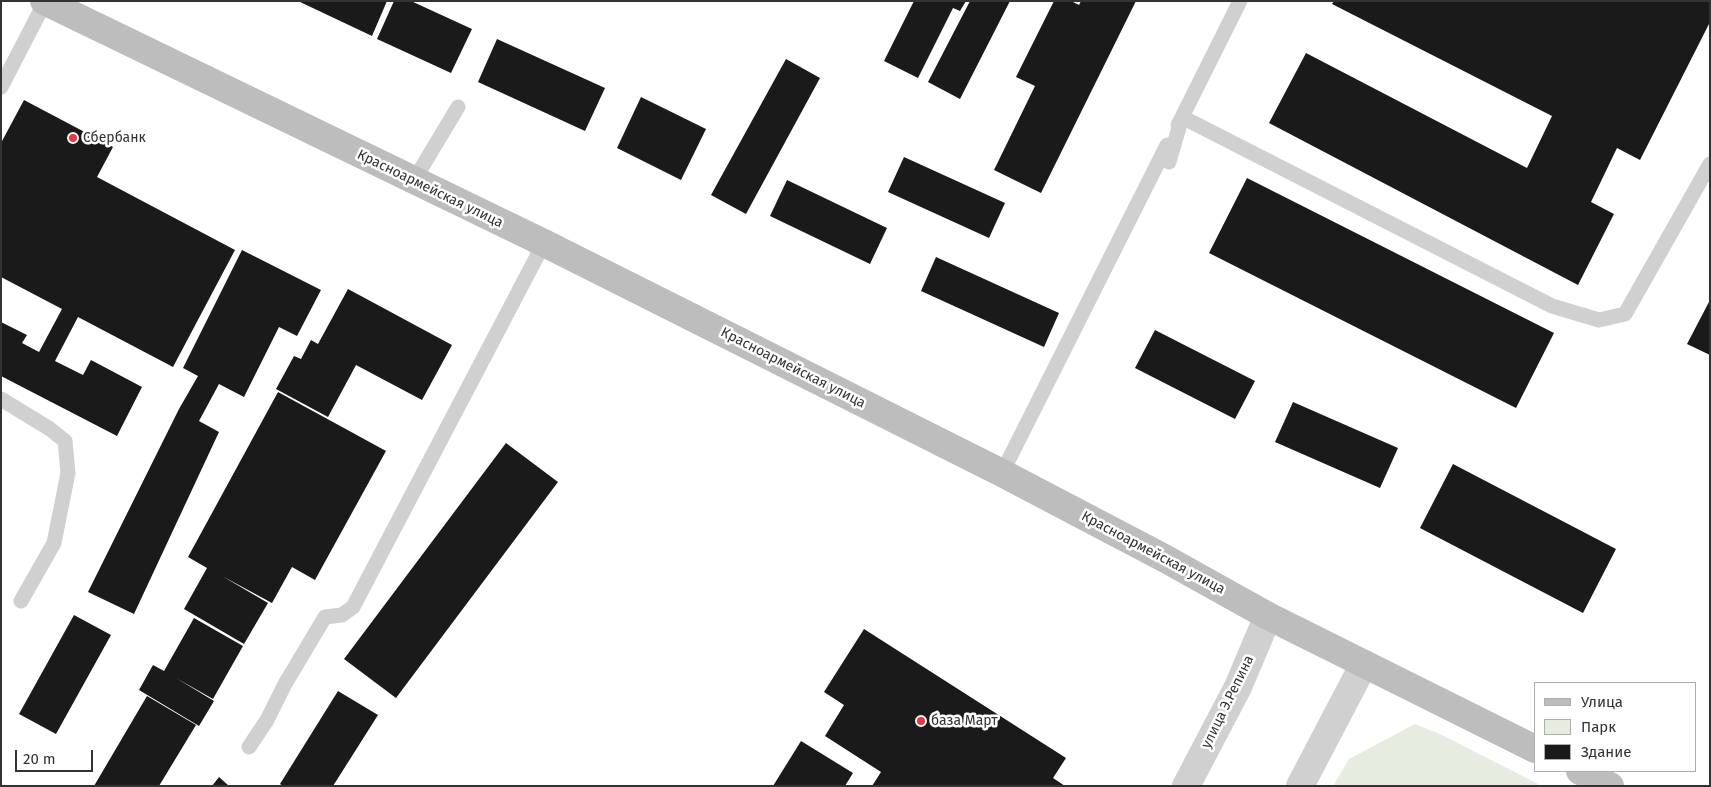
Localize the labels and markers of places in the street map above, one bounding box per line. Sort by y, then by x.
place label: Сбербанк [83,130,146,146]
marker: Сбербанк [67,132,79,144]
place label: база Март [931,713,998,729]
marker: база Март [915,715,927,727]

